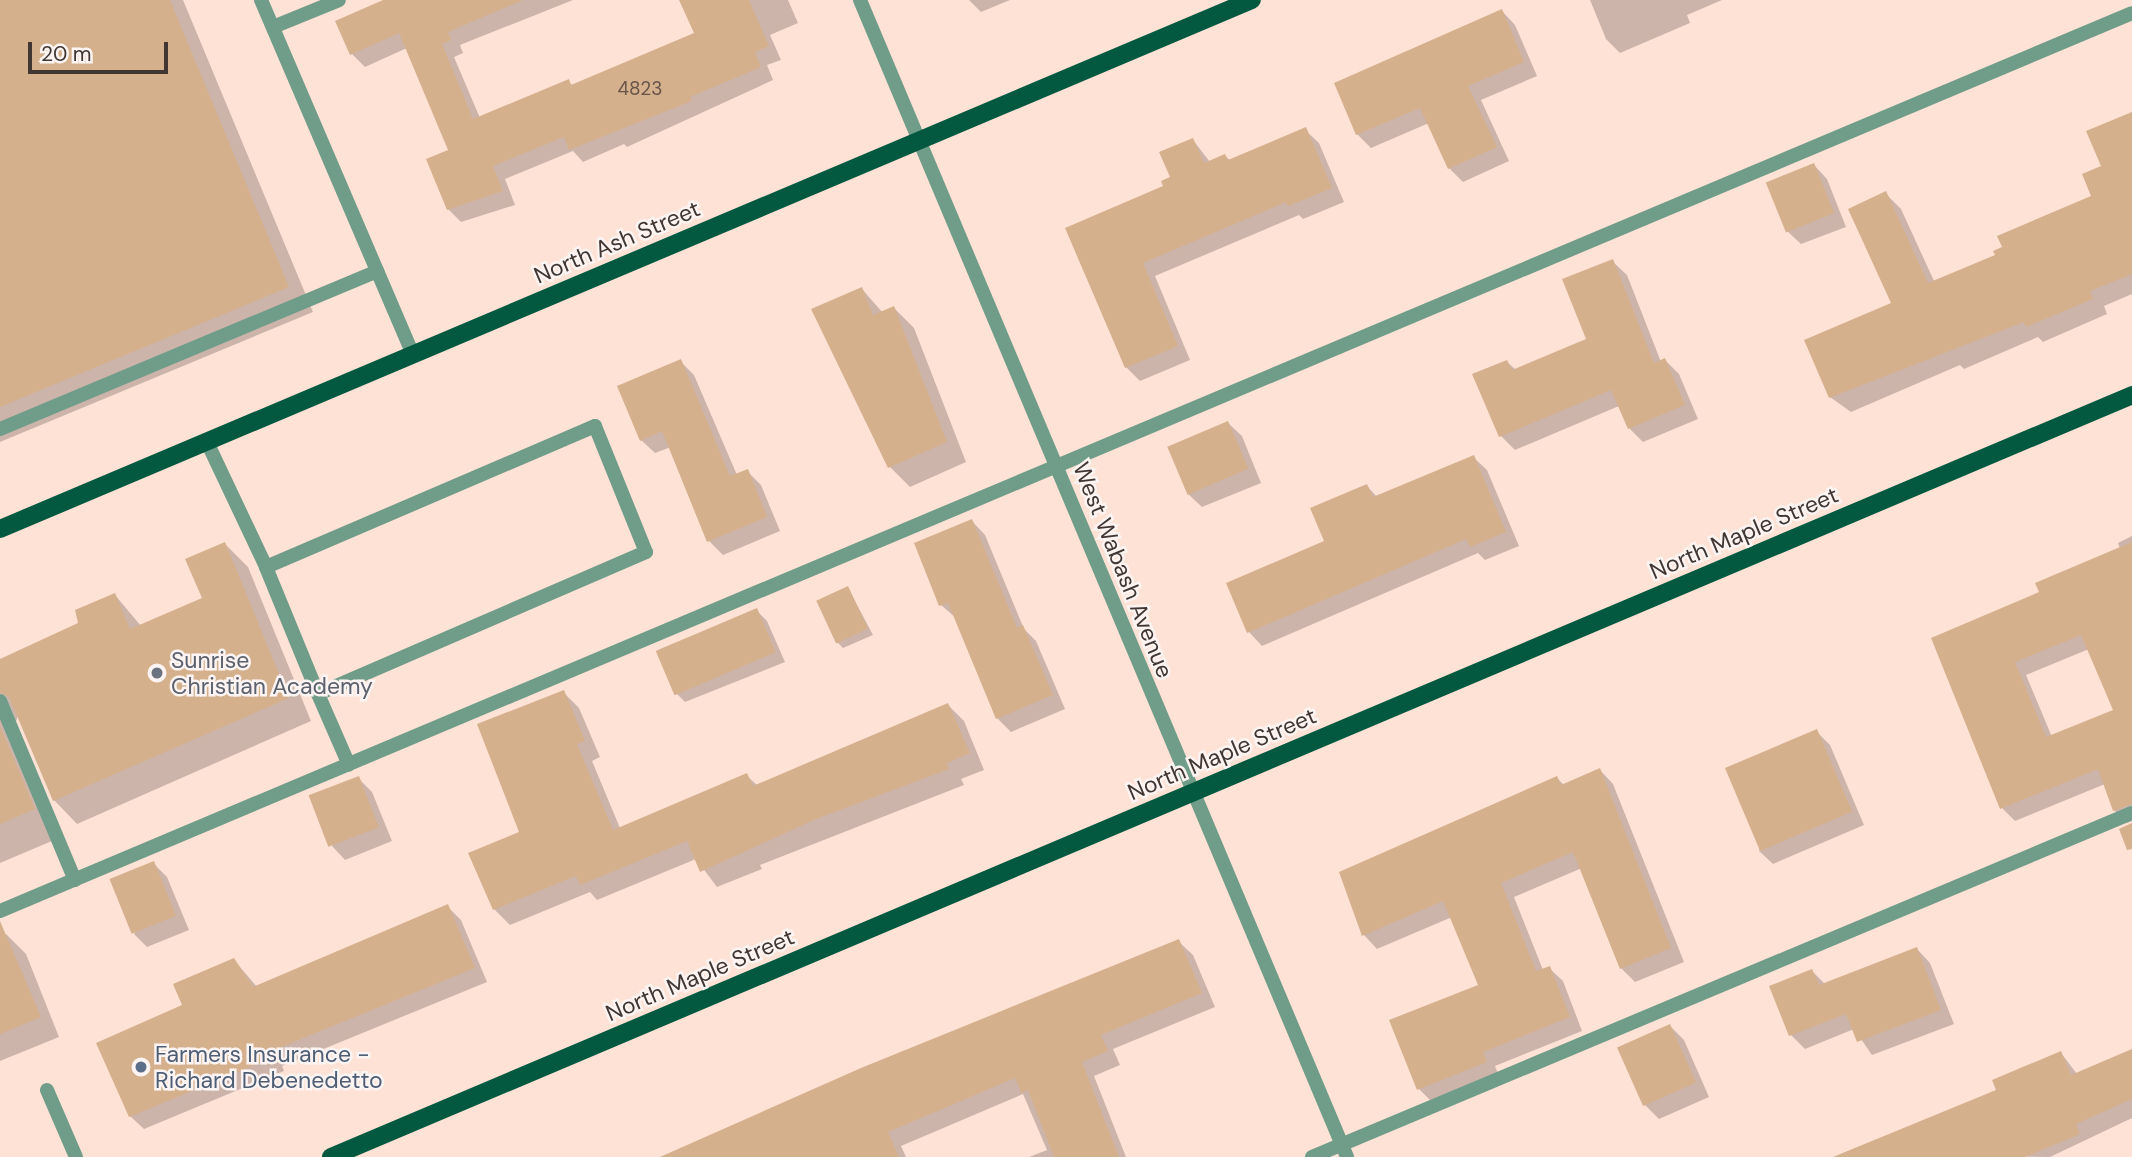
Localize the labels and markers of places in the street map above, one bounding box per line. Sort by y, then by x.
place label: Sunrise Christian Academy [171,646,373,700]
marker: Sunrise Christian Academy [149,665,165,681]
place label: Farmers Insurance - Richard Debenedetto [155,1040,383,1094]
marker: Farmers Insurance - Richard Debenedetto [133,1059,149,1075]

